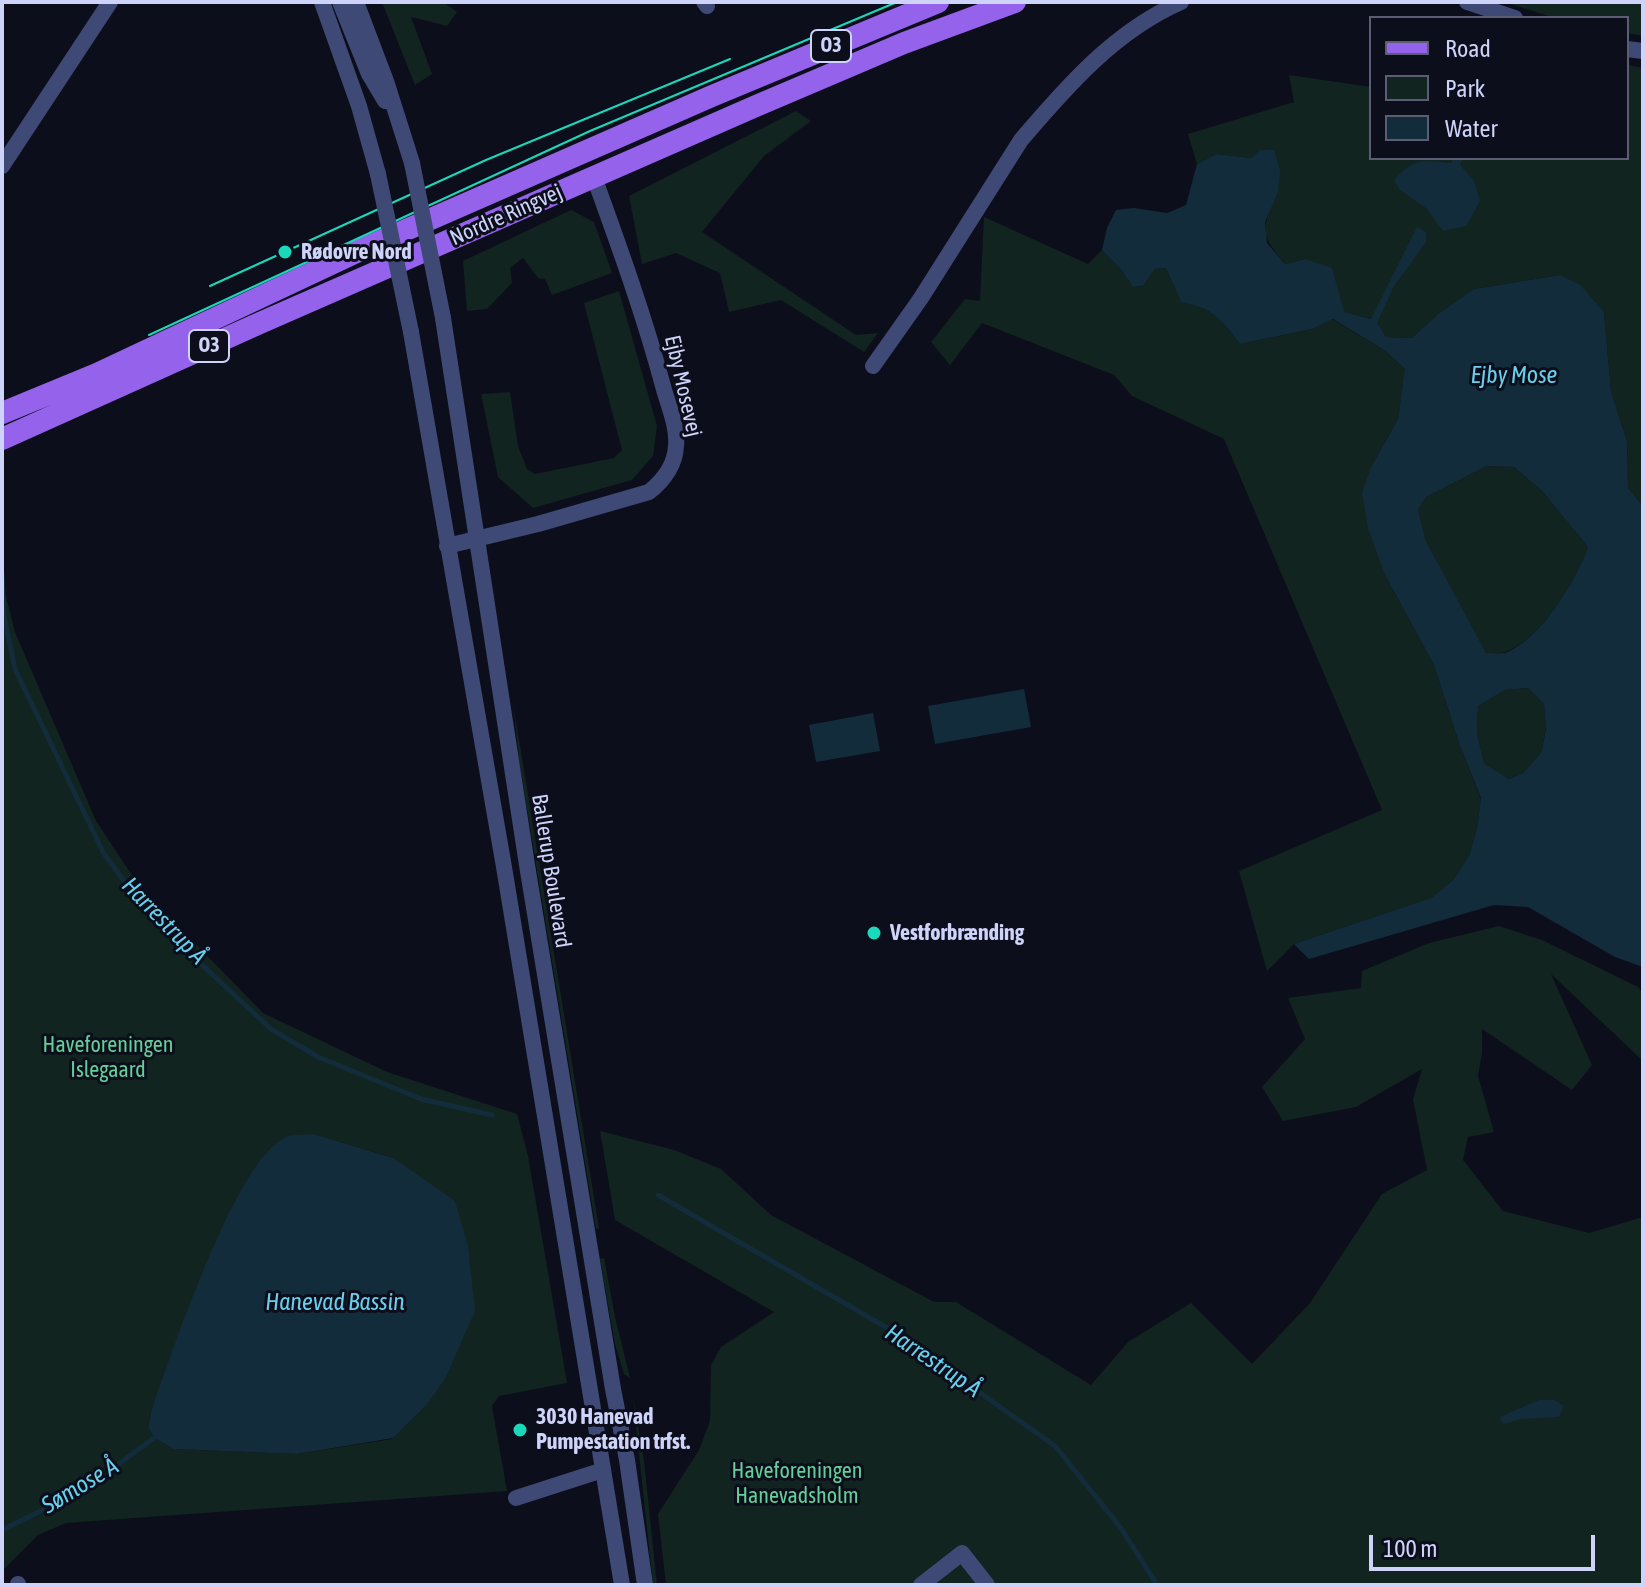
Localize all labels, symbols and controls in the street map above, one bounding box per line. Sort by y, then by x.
legend [1369,16,1629,160]
road number: O3 [811,30,851,62]
text: Road [1445,35,1491,62]
text: Park [1445,75,1485,102]
text: Water [1445,115,1498,142]
street label: Nordre Ringvej [446,179,566,251]
place label: Rødovre Nord [301,239,412,265]
marker: Rødovre Nord [276,243,294,261]
road number: O3 [189,330,229,362]
street label: Ejby Mosevej [659,333,707,439]
water label: Ejby Mose [1470,361,1558,389]
street label: Ballerup Boulevard [526,792,576,950]
water label: Harrestrup Å [115,871,213,971]
place label: Vestforbrænding [890,920,1024,946]
marker: Vestforbrænding [865,924,883,942]
park label: Haveforeningen Islegaard [43,1032,173,1084]
water label: Hanevad Bassin [265,1288,405,1316]
water label: Harrestrup Å [879,1318,987,1404]
place label: 3030 Hanevad Pumpestation trfst. [536,1404,690,1456]
marker: 3030 Hanevad Pumpestation trfst. [511,1421,529,1439]
water label: Sømose Å [36,1452,124,1520]
park label: Haveforeningen Hanevadsholm [732,1458,862,1510]
scale bar [1373,1519,1599,1569]
text: 100 m [1383,1535,1437,1562]

